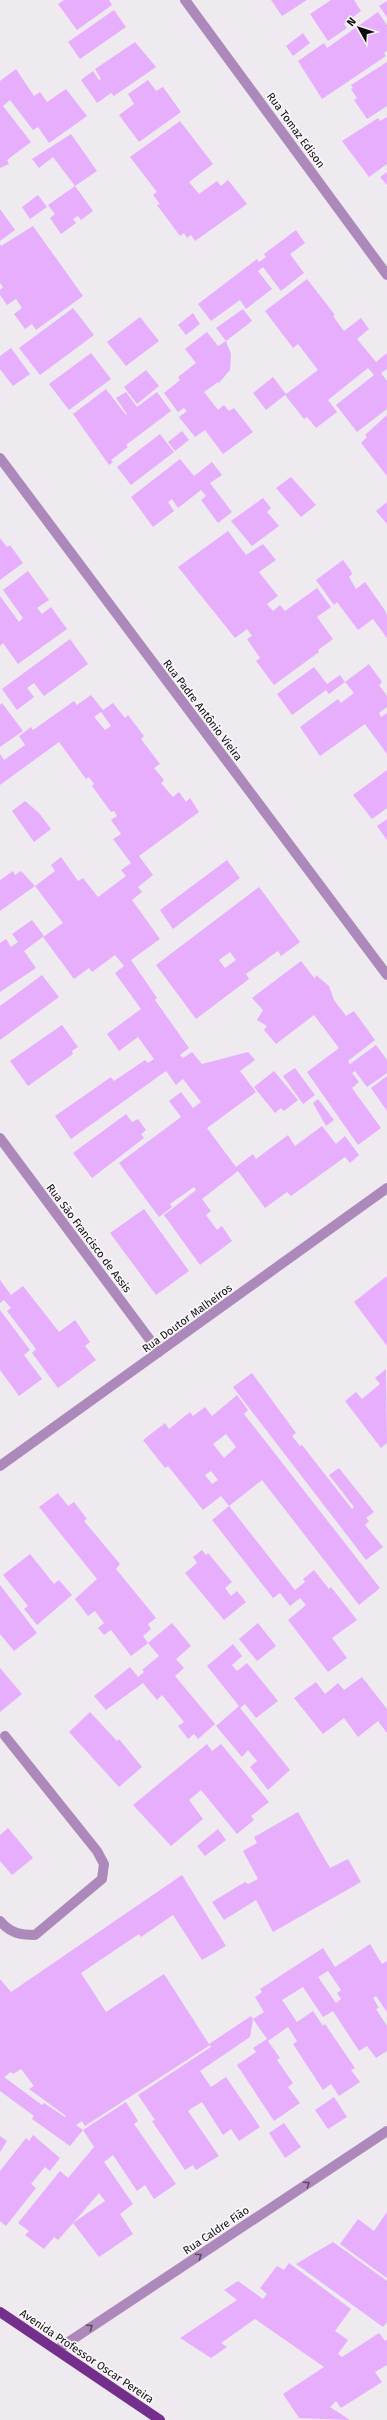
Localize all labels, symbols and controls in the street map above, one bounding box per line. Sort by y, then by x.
north arrow [339,8,379,48]
text: N [344,15,359,29]
street label: Rua Tomaz Edison [264,90,327,171]
street label: Rua Padre Antônio Vieira [160,657,245,763]
street label: Rua São Francisco de Assis [43,1181,134,1295]
street label: Rua Doutor Malheiros [140,1281,235,1355]
one-way arrow [303,2181,310,2189]
street label: Rua Caldre Fião [181,2204,252,2257]
one-way arrow [194,2254,201,2261]
street label: Avenida Professor Oscar Pereira [17,2307,156,2406]
one-way arrow [86,2325,93,2332]

